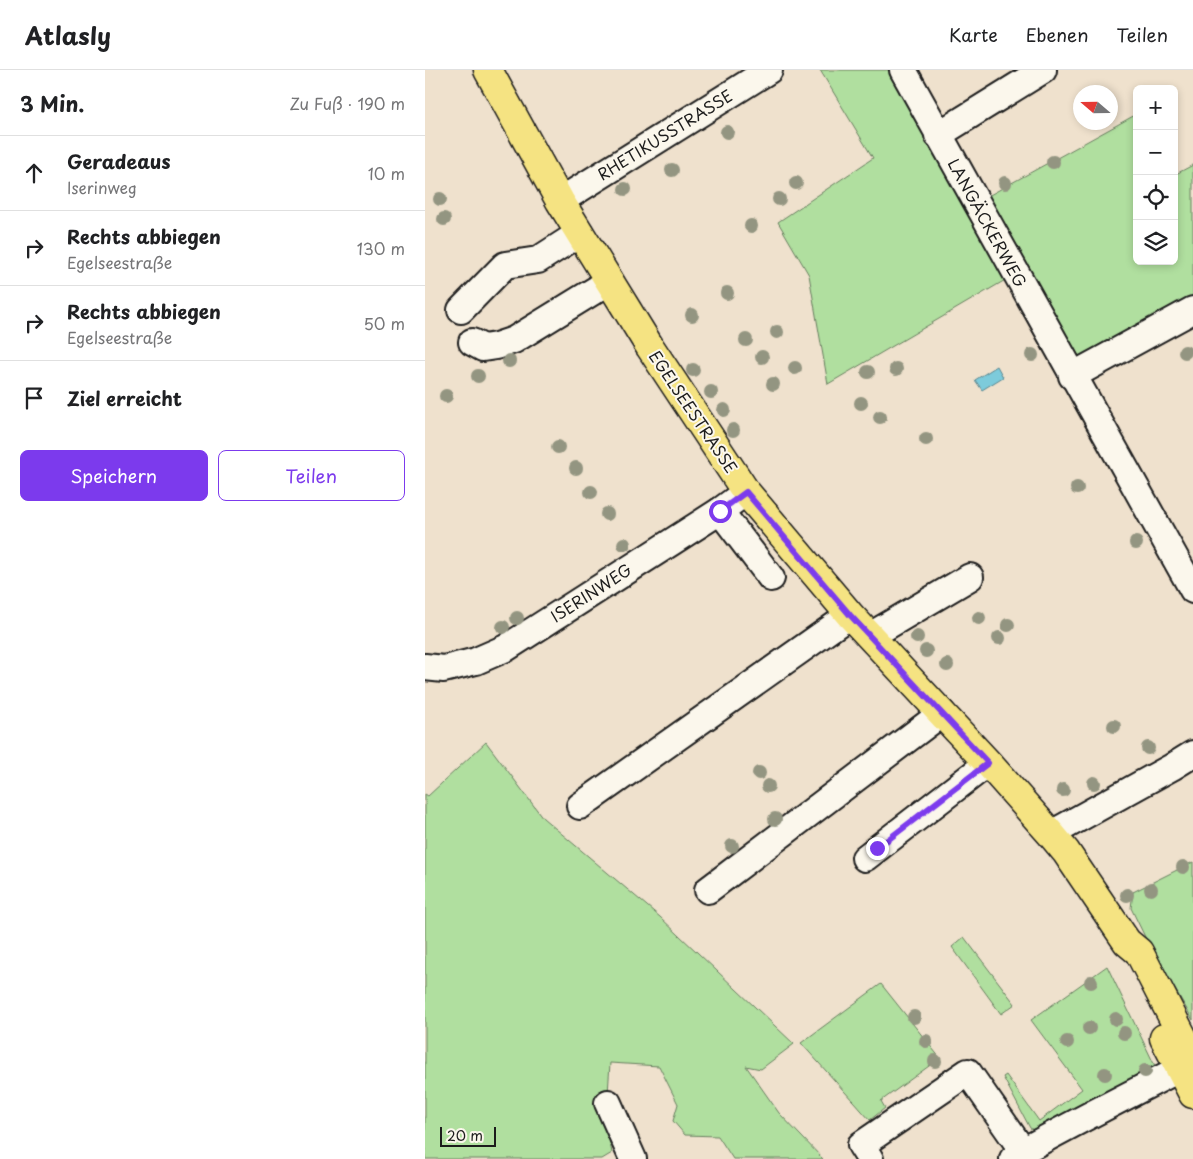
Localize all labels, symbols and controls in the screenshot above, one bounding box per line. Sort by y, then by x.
text: Atlasly [25,17,111,53]
text: Karte [949,21,998,48]
text: Ebenen [1026,21,1089,48]
text: Teilen [1117,21,1168,48]
street label: RHETIKUSSTRASSE [592,83,737,185]
north arrow [1073,85,1118,130]
map controls [1133,85,1178,265]
button: + [1133,85,1178,130]
text: 3 Min. [20,87,84,119]
text: Zu Fuß · 190 m [290,91,405,115]
button: − [1133,130,1178,175]
text: Geradeaus [67,147,171,175]
street label: LANGÄCKERWEG [943,154,1033,291]
icon: ahead [20,159,48,187]
text: 10 m [368,161,405,185]
text: Iserinweg [67,175,137,199]
button: locate [1133,175,1178,220]
button: layers [1133,220,1178,265]
text: Rechts abbiegen [67,222,221,250]
icon: right [20,234,48,262]
text: 130 m [357,236,405,260]
text: Egelseestraße [67,250,172,274]
text: Rechts abbiegen [67,297,221,325]
icon: right [20,309,48,337]
text: 50 m [364,311,405,335]
text: Egelseestraße [67,325,172,349]
street label: EGELSEESTRASSE [644,345,744,478]
icon: arrive [20,384,48,412]
text: Ziel erreicht [67,384,182,412]
button: Speichern [20,450,208,501]
button: Teilen [218,450,405,501]
route start [709,500,732,523]
street label: ISERINWEG [545,557,636,627]
route end [866,837,889,860]
scale bar [440,1124,496,1147]
text: 20 m [447,1125,483,1146]

